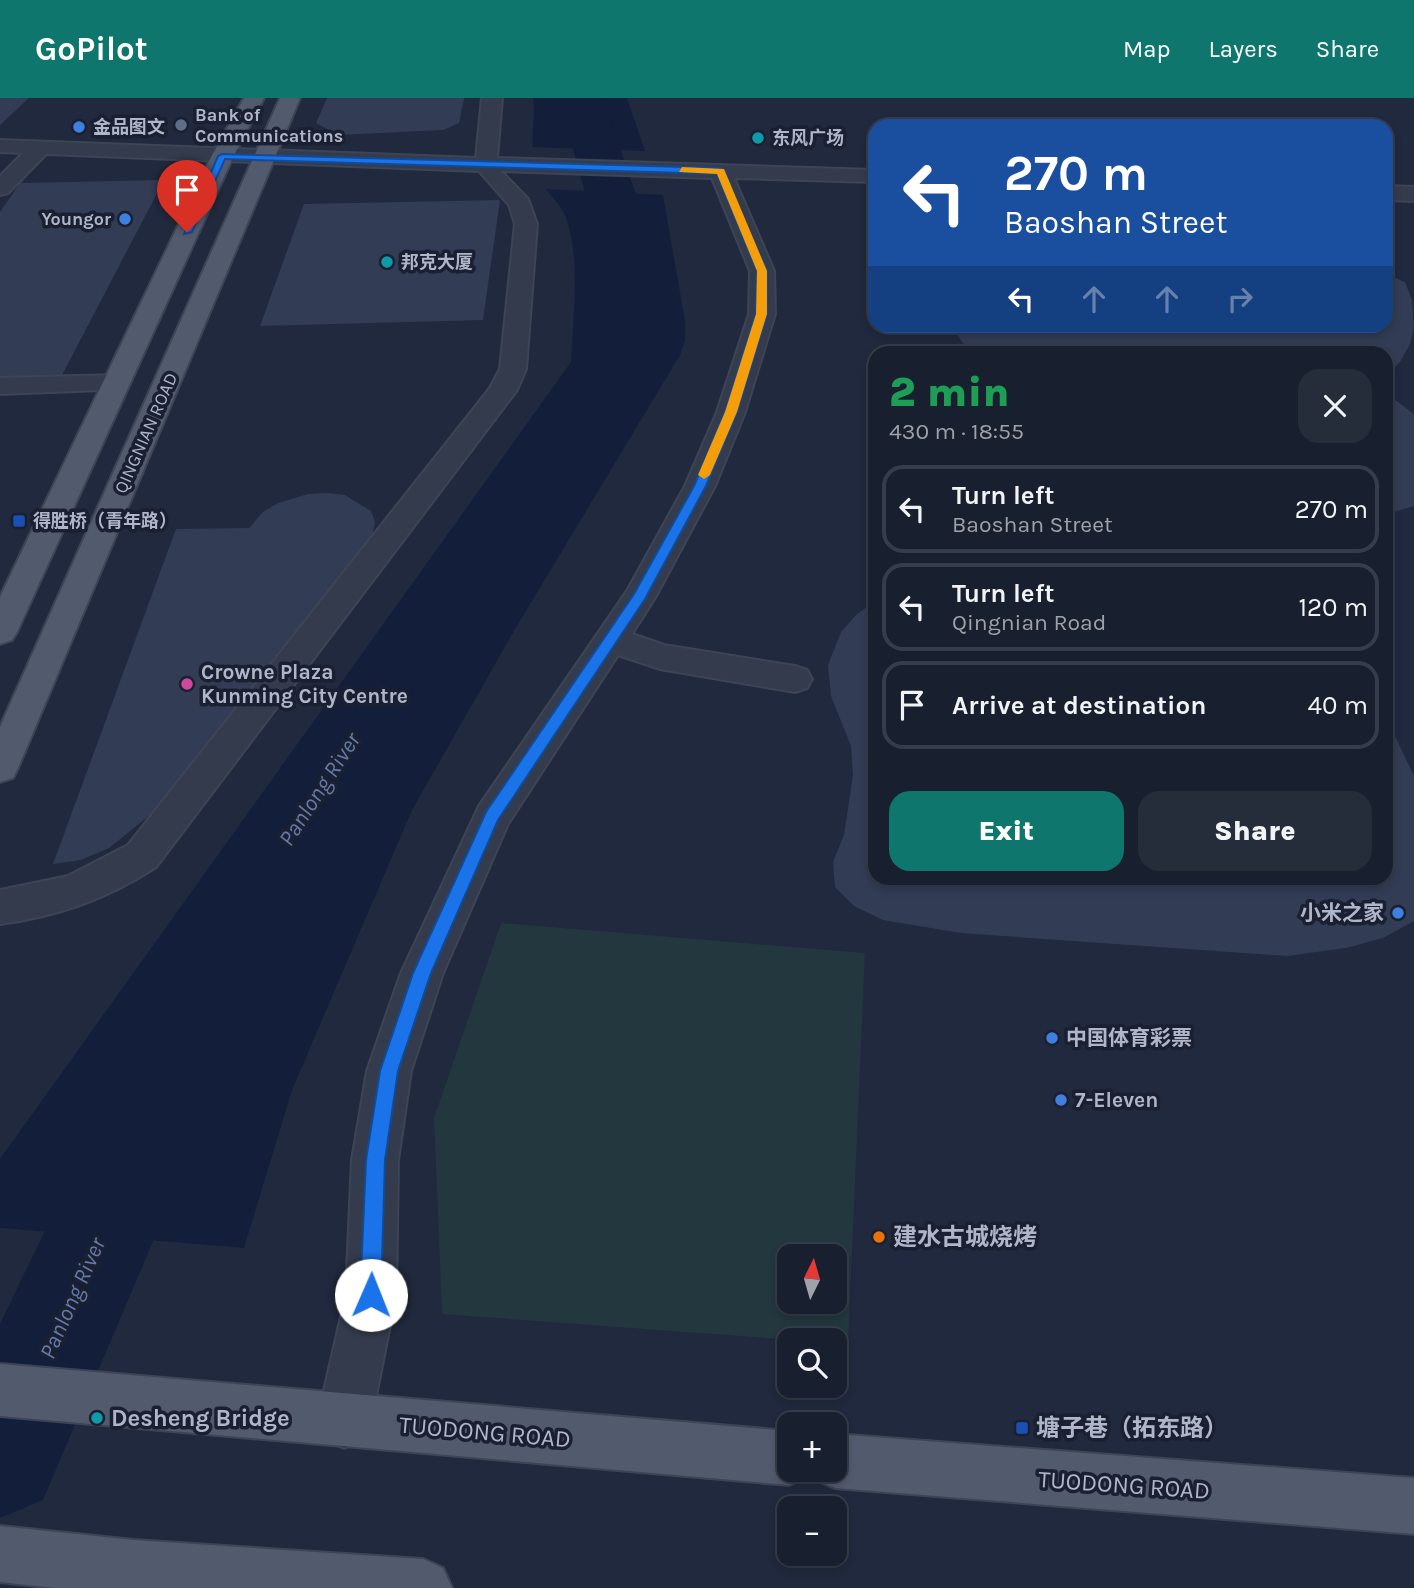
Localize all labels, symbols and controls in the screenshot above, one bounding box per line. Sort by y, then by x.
text: GoPilot [35,30,148,68]
text: Map [1123,35,1171,63]
text: Layers [1209,35,1278,63]
text: Share [1316,35,1379,63]
place label: Bank of Communications [195,104,343,147]
place label: 金品图文 [93,116,165,138]
marker: Bank of Communications [173,117,189,133]
marker: 金品图文 [71,119,87,135]
place label: 东风广场 [772,127,844,149]
marker: 东风广场 [750,130,766,146]
text: 270 m [1004,145,1148,202]
icon: left [889,147,980,238]
pin [157,160,217,232]
icon: arrive [168,171,206,209]
text: Baoshan Street [1004,204,1228,241]
place label: Youngor [41,208,111,230]
marker: Youngor [117,211,133,227]
place label: 邦克大厦 [401,251,473,273]
marker: 邦克大厦 [379,254,395,270]
icon: left [1002,280,1040,318]
icon: ahead [1075,280,1113,318]
icon: ahead [1148,280,1186,318]
icon: right [1221,280,1259,318]
text: 2 min [889,367,1009,417]
street label: QINGNIAN ROAD [110,369,182,497]
button: close [1298,369,1372,443]
text: 430 m · 18:55 [889,418,1024,445]
text: Turn left [952,480,1054,511]
icon: left [893,490,931,528]
text: 270 m [1295,494,1368,525]
place label: 得胜桥（青年路） [33,510,177,532]
text: Baoshan Street [952,511,1113,538]
marker: 得胜桥（青年路） [11,513,27,529]
text: Turn left [952,578,1054,609]
icon: left [893,588,931,626]
text: 120 m [1298,592,1368,623]
text: Qingnian Road [952,609,1106,636]
place label: Crowne Plaza Kunming City Centre [201,660,408,708]
marker: Crowne Plaza Kunming City Centre [179,676,195,692]
icon: arrive [893,686,931,724]
text: Arrive at destination [952,690,1206,721]
text: 40 m [1308,690,1368,721]
water label: Panlong River [273,727,367,851]
button: Exit [889,791,1124,871]
button: Share [1138,791,1372,871]
place label: 小米之家 [1300,901,1384,925]
marker: 小米之家 [1390,905,1406,921]
place label: 中国体育彩票 [1066,1026,1192,1050]
marker: 中国体育彩票 [1044,1030,1060,1046]
place label: 7-Eleven [1075,1088,1158,1112]
marker: 7-Eleven [1053,1092,1069,1108]
place label: 建水古城烧烤 [893,1223,1037,1251]
marker: 建水古城烧烤 [871,1229,887,1245]
water label: Panlong River [34,1233,112,1363]
north arrow [777,1244,847,1314]
map controls [777,1244,847,1566]
position arrow [334,1258,408,1332]
button: search [777,1328,847,1398]
place label: Desheng Bridge [111,1404,290,1432]
marker: Desheng Bridge [89,1410,105,1426]
street label: TUODONG ROAD [398,1411,572,1453]
button: + [777,1412,847,1482]
place label: 塘子巷（拓东路） [1036,1414,1228,1442]
marker: 塘子巷（拓东路） [1014,1420,1030,1436]
street label: TUODONG ROAD [1037,1465,1211,1505]
button: − [777,1496,847,1566]

